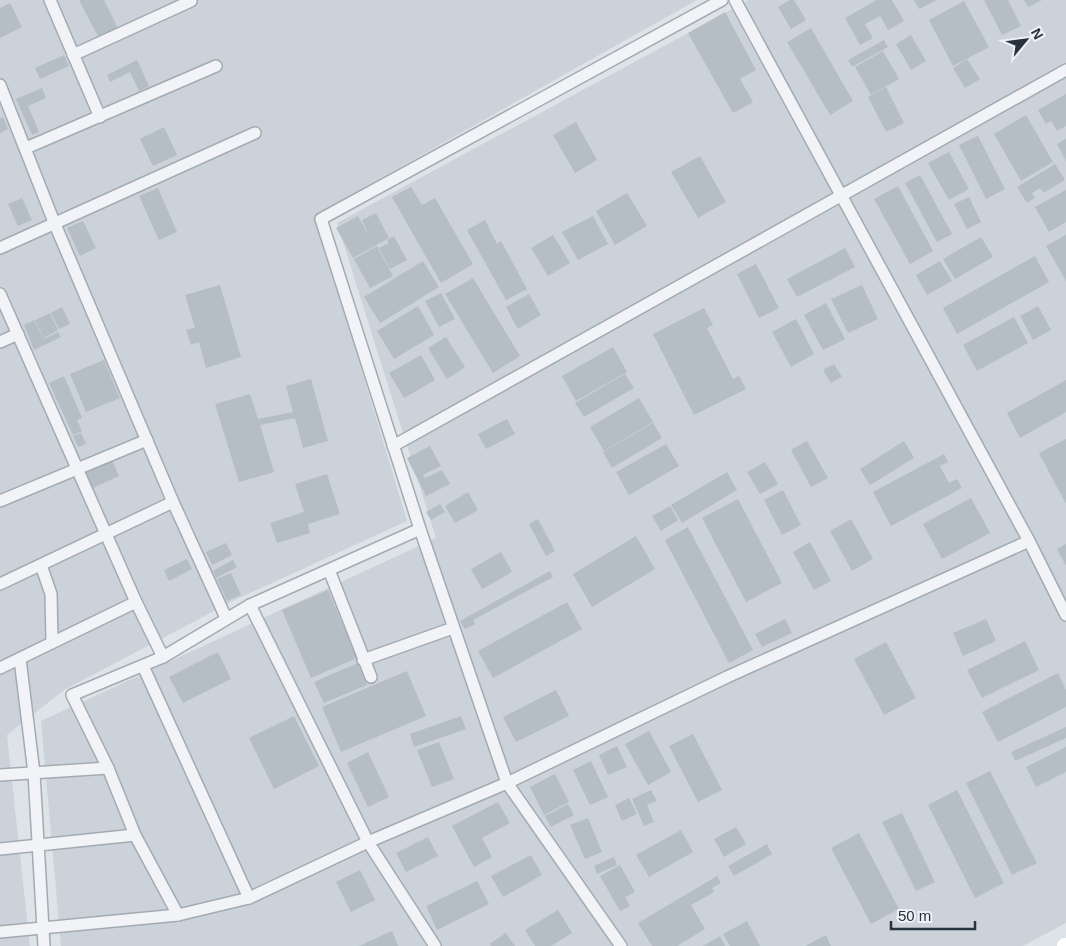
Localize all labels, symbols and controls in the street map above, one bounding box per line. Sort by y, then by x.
north arrow [1001,15,1051,65]
text: N [1028,25,1047,42]
scale bar [891,898,975,930]
text: 50 m [898,907,931,924]

